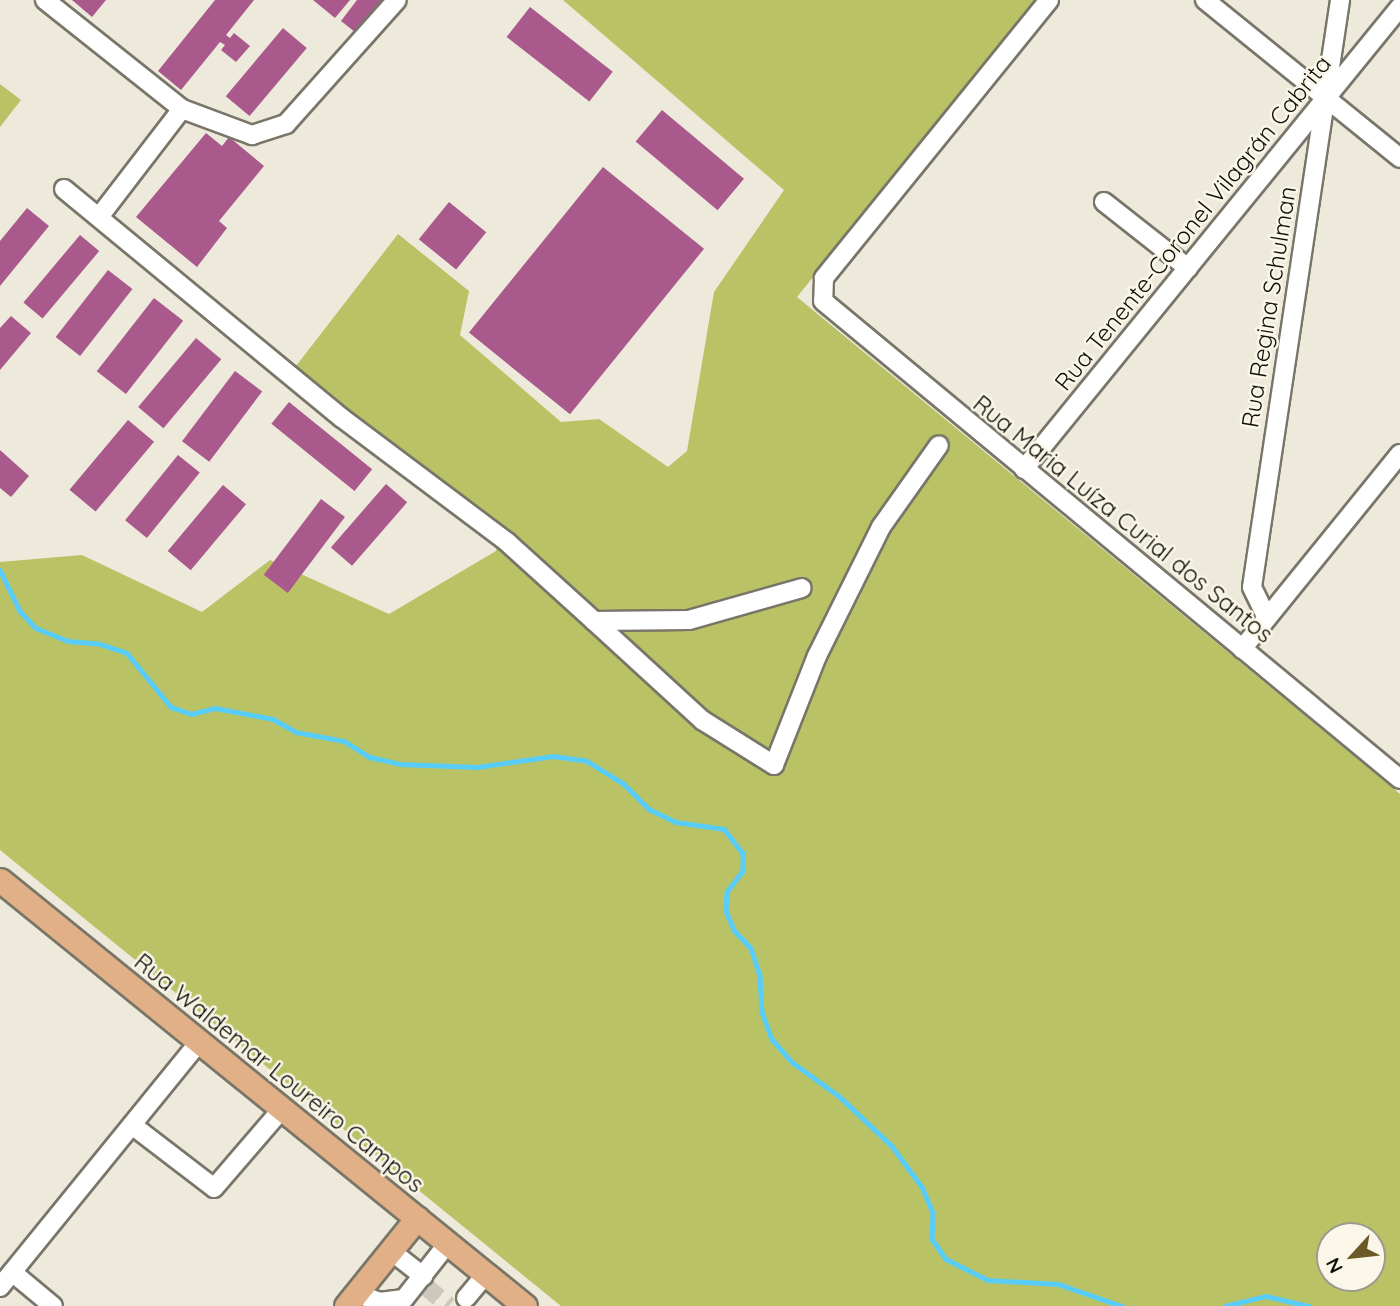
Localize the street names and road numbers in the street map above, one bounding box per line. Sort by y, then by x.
street label: Rua Tenente-Coronel Vilagrán Cabrita [1049,50,1337,396]
street label: Rua Regina Schulman [1236,184,1302,430]
street label: Rua Maria Luíza Curial dos Santos [967,389,1279,649]
street label: Rua Waldemar Loureiro Campos [128,947,430,1199]

